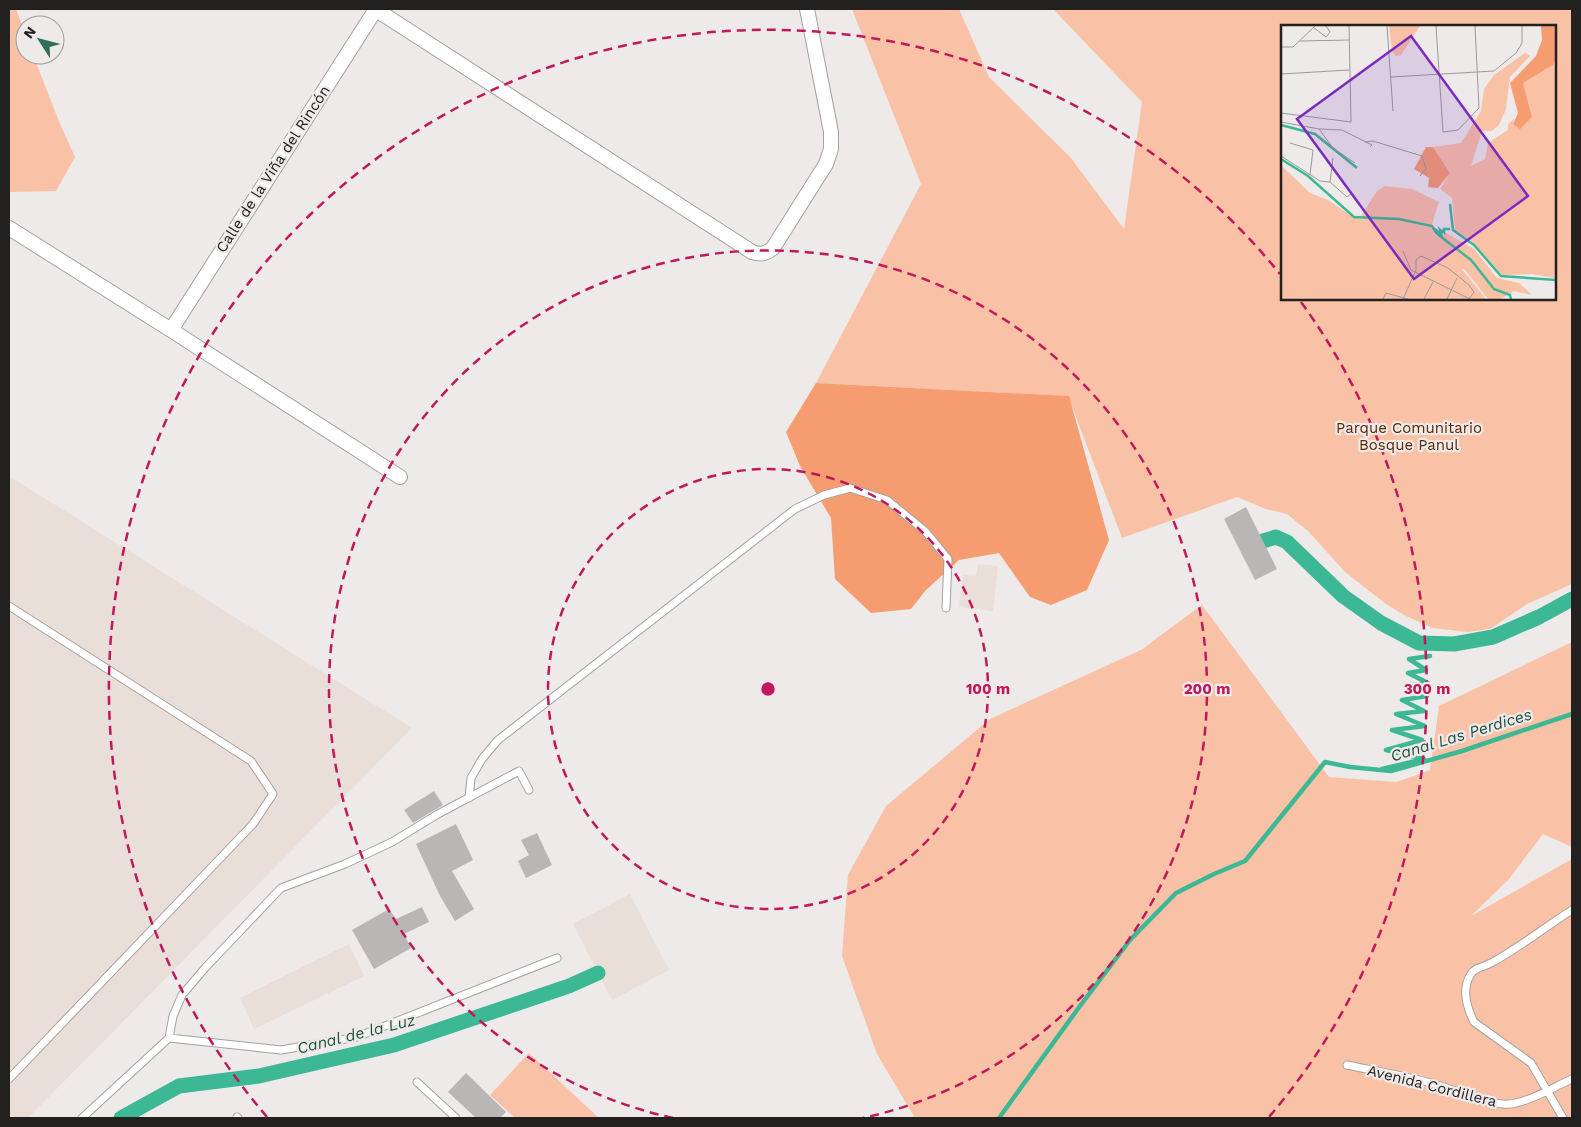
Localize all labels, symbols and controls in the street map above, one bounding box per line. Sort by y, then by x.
north arrow [15,15,65,65]
text: N [20,23,39,41]
inset map [1281,25,1556,300]
street label: Calle de la Viña del Rincón [212,82,334,256]
park label: Parque Comunitario Bosque Panul [1336,419,1482,454]
centre of rings [759,680,777,698]
text: 100 m [966,680,1010,698]
text: 200 m [1184,680,1230,698]
text: 300 m [1404,680,1450,698]
water label: Canal Las Perdices [1388,704,1534,766]
water label: Canal de la Luz [295,1010,418,1058]
street label: Avenida Cordillera [1365,1061,1499,1111]

